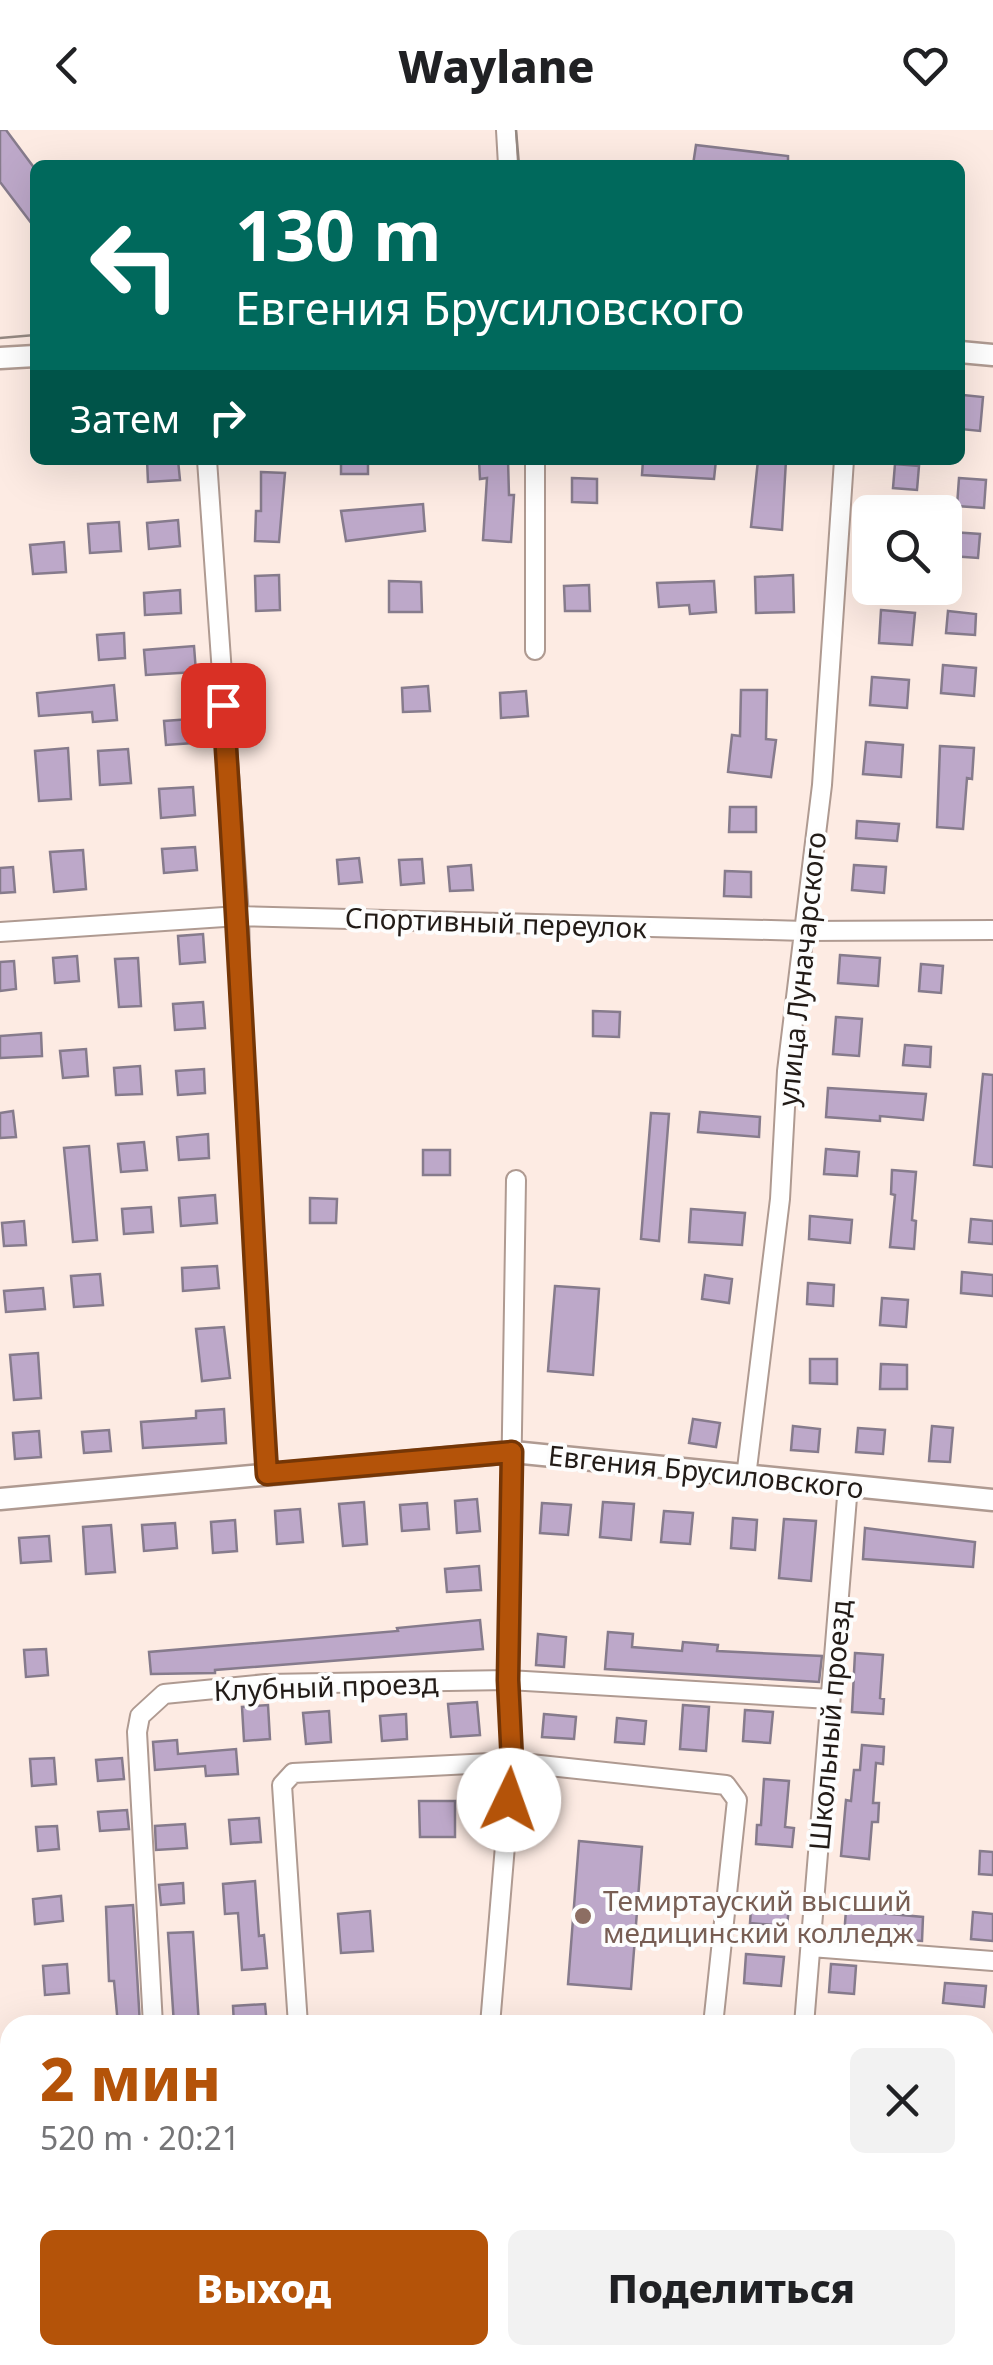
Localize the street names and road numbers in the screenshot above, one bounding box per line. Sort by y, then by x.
street label: улица Луначарского [768,830,834,1108]
street label: Спортивный переулок [344,898,648,946]
street label: Евгения Брусиловского [546,1436,866,1506]
street label: Школьный проезд [799,1598,859,1852]
street label: Клубный проезд [213,1663,439,1709]

